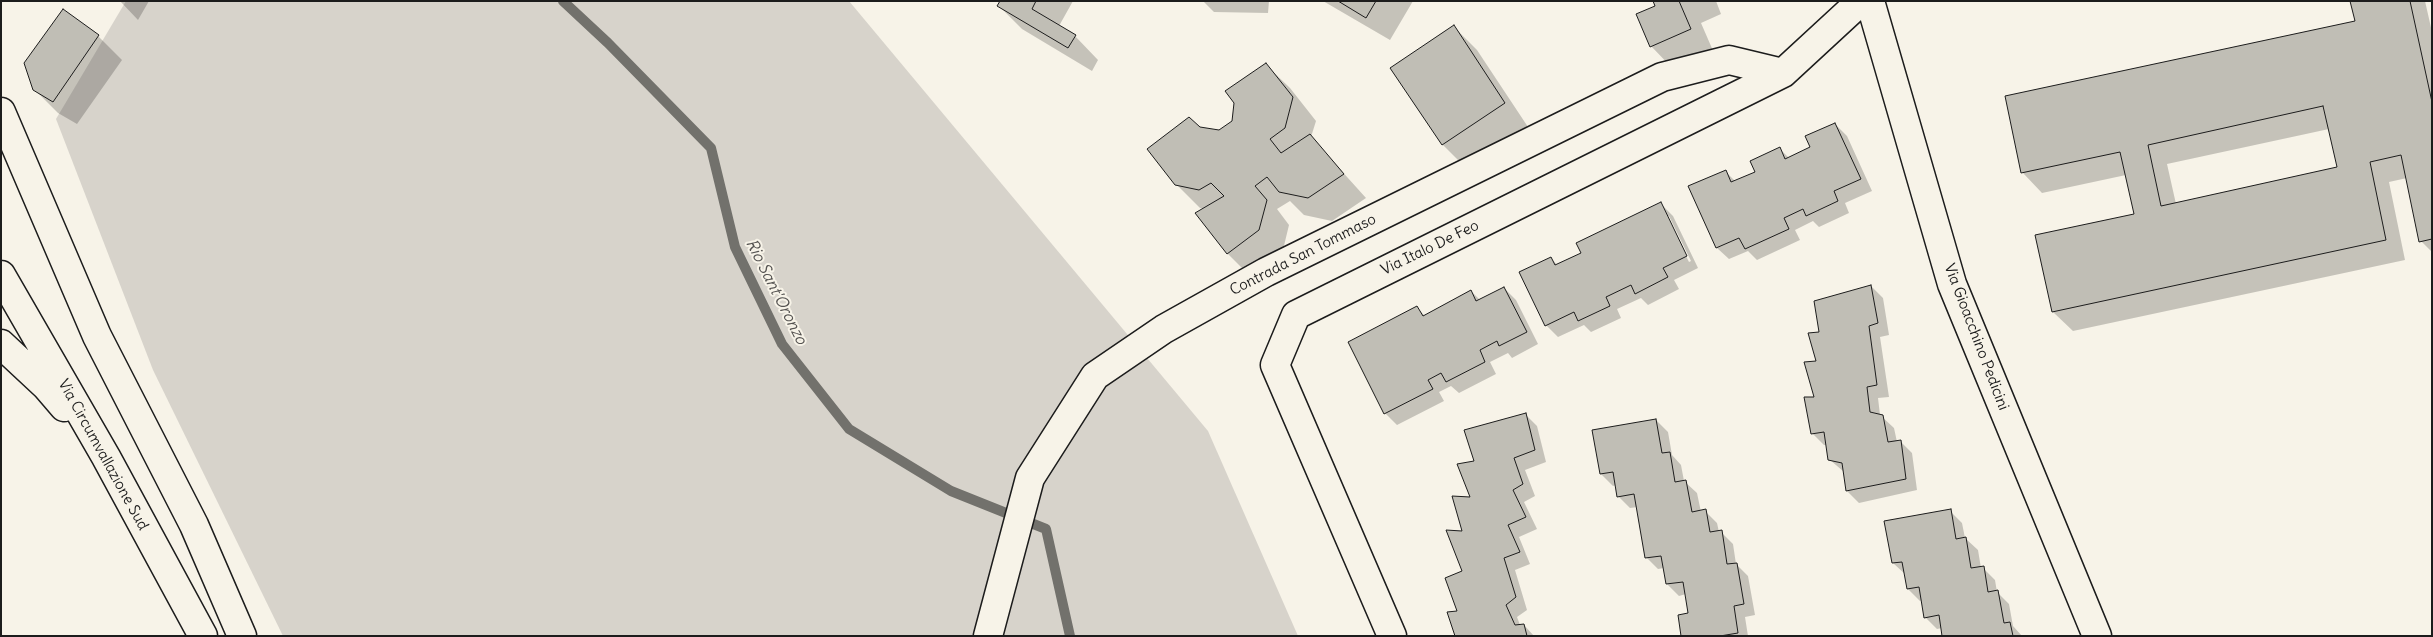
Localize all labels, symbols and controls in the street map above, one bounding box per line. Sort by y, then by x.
street label: Contrada San Tommaso [1227,210,1379,300]
street label: Via Italo De Feo [1378,217,1482,279]
water label: Rio Sant'Oronzo [741,236,811,348]
street label: Via Gioacchino Pedicini [1940,261,2012,413]
street label: Via Circumvallazione Sud [54,376,152,534]

